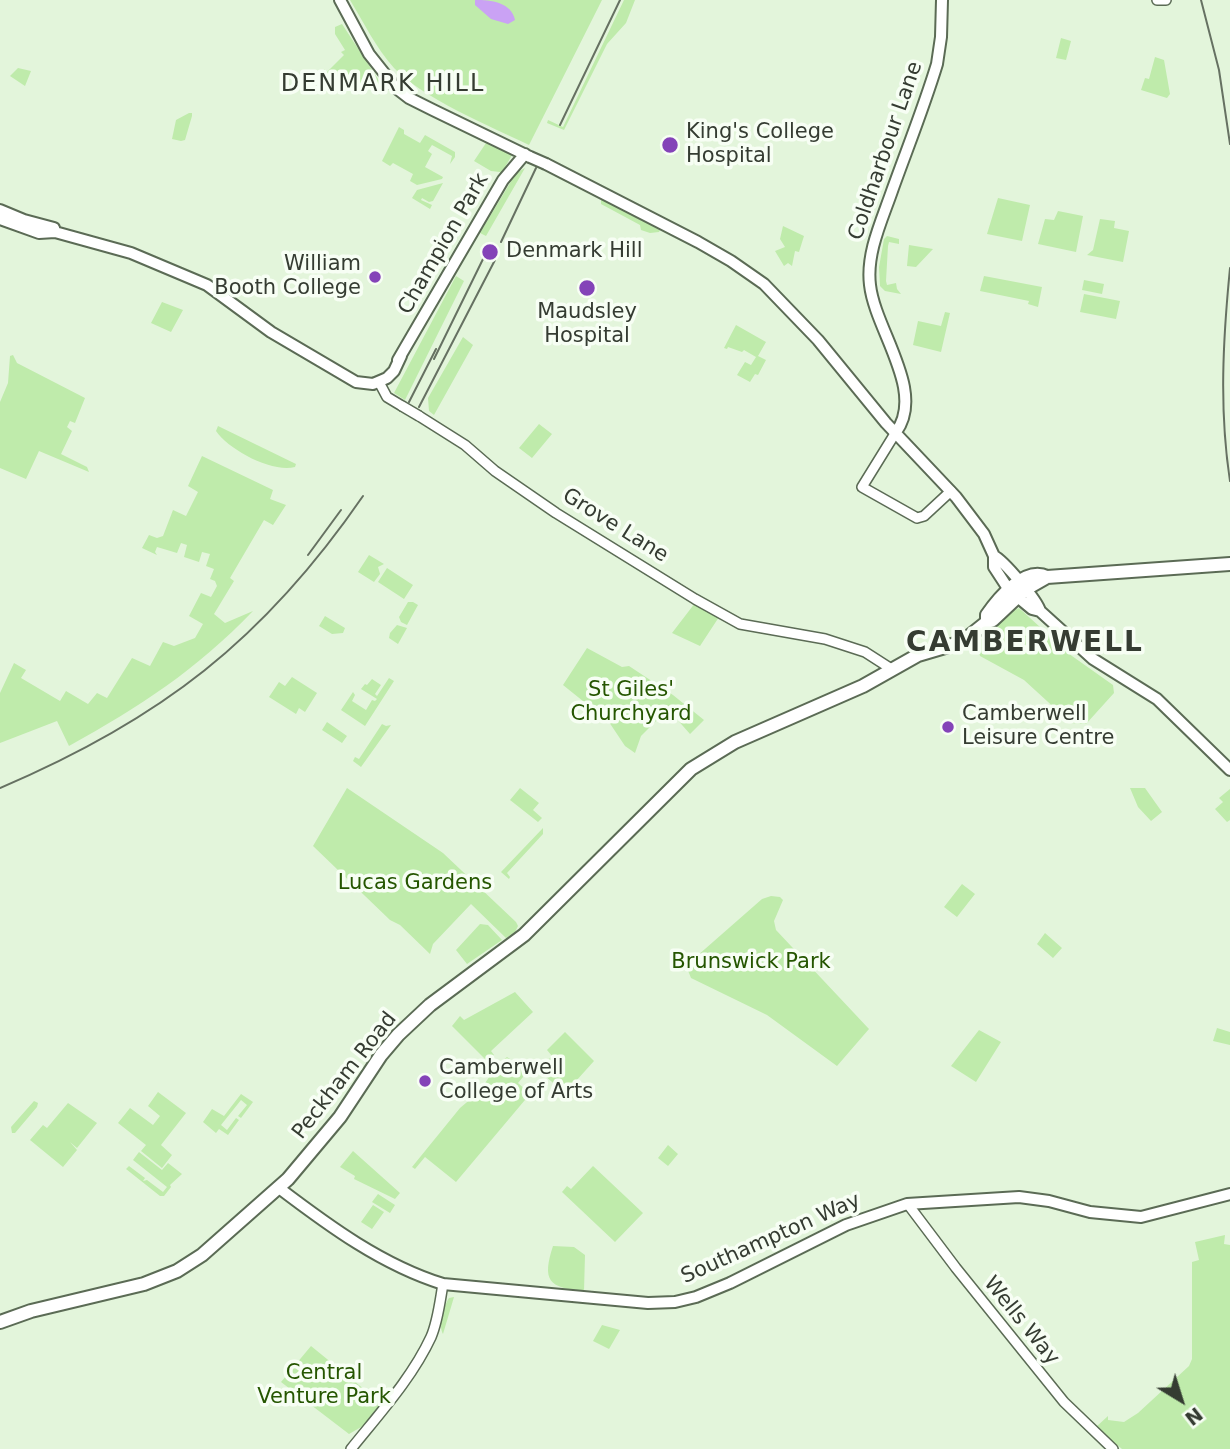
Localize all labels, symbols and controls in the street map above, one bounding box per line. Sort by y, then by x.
street label: Coldharbour Lane [844,58,928,244]
district label: DENMARK HILL [282,71,484,99]
place label: King's College Hospital [686,120,834,170]
marker: King's College Hospital [660,135,680,155]
street label: Champion Park [393,169,495,319]
place label: Denmark Hill [506,239,642,265]
marker: Denmark Hill [480,242,500,262]
place label: William Booth College [214,252,361,302]
marker: William Booth College [367,269,383,285]
marker: Maudsley Hospital [577,278,597,298]
place label: Maudsley Hospital [537,300,637,350]
street label: Grove Lane [557,483,673,569]
district label: CAMBERWELL [907,627,1143,661]
park label: St Giles' Churchyard [570,678,692,728]
place label: Camberwell Leisure Centre [962,702,1114,752]
marker: Camberwell Leisure Centre [940,719,956,735]
park label: Lucas Gardens [338,871,492,897]
park label: Brunswick Park [671,950,831,976]
street label: Peckham Road [287,1007,403,1145]
place label: Camberwell College of Arts [439,1056,593,1106]
marker: Camberwell College of Arts [417,1073,433,1089]
street label: Southampton Way [678,1188,864,1290]
street label: Wells Way [978,1272,1064,1370]
park label: Central Venture Park [257,1361,391,1411]
north arrow [1146,1365,1216,1435]
text: N [1181,1403,1207,1430]

